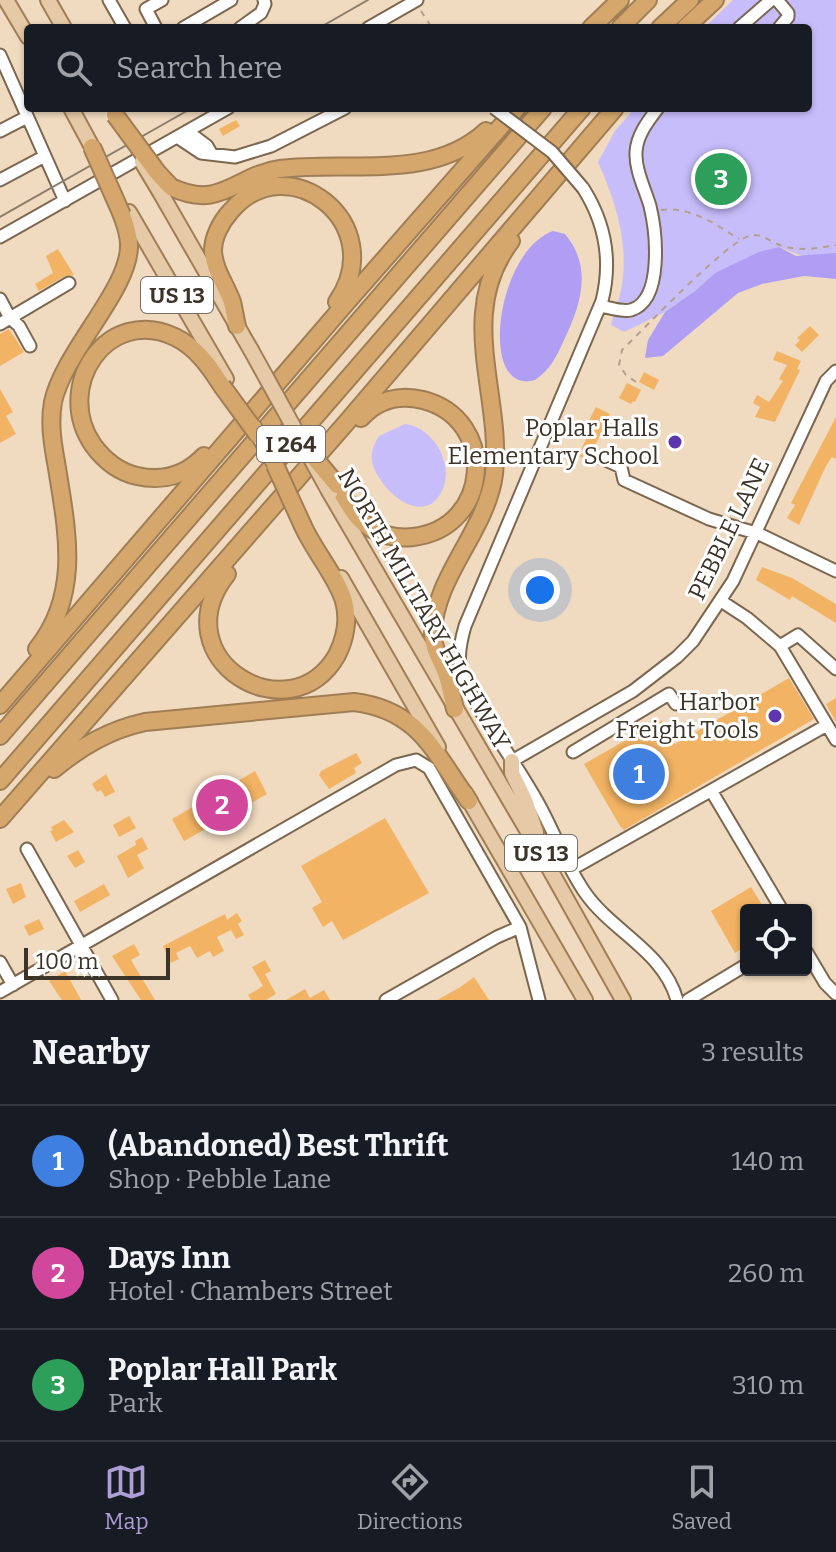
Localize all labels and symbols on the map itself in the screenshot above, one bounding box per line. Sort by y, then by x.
pin: 3 [695,149,747,209]
road number: US 13 [141,277,213,313]
place label: Poplar Halls Elementary School [447,414,659,470]
road number: I 264 [257,426,325,462]
marker: Poplar Halls Elementary School [666,433,684,451]
street label: PEBBLE LANE [683,454,775,604]
street label: NORTH MILITARY HIGHWAY [332,463,516,755]
your location [520,570,560,610]
place label: Harbor Freight Tools [615,688,759,744]
marker: Harbor Freight Tools [766,707,784,725]
pin: 1 [613,744,665,804]
pin: 2 [196,775,248,835]
road number: US 13 [505,835,577,871]
scale bar [24,944,170,980]

